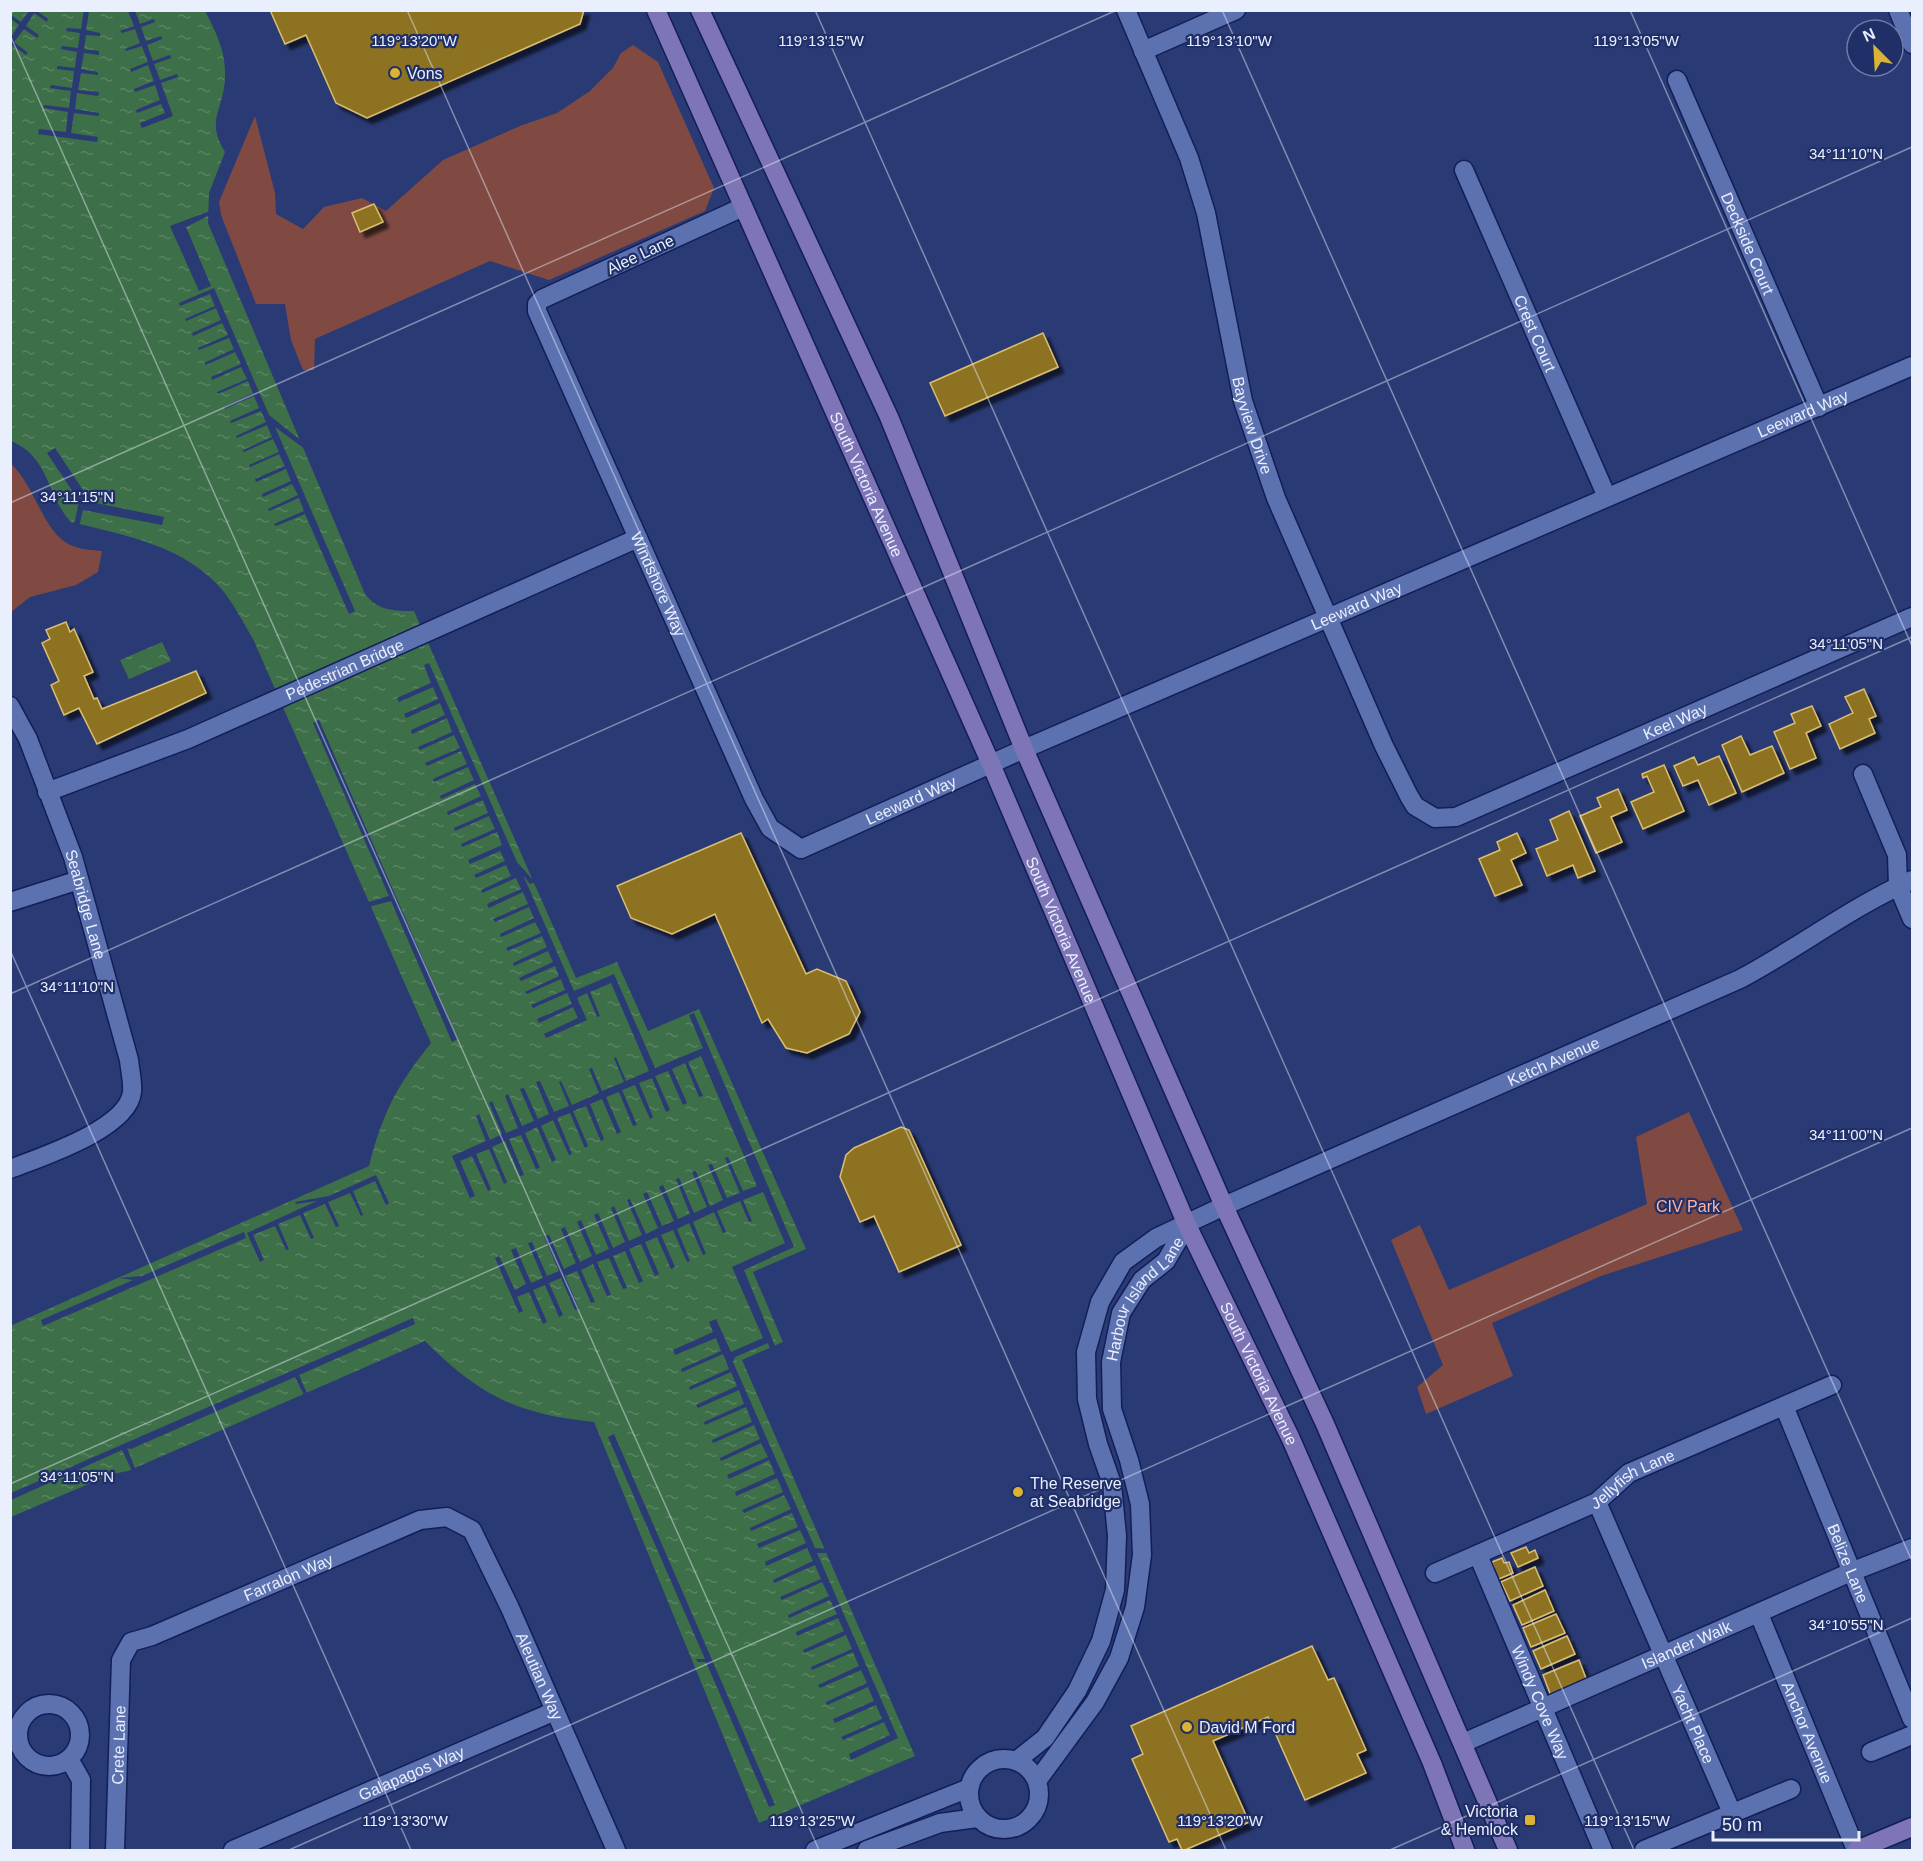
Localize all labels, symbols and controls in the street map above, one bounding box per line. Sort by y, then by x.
north arrow [1845,18,1905,78]
text: N [1860,25,1878,45]
text: 119°13'20"W [371,32,458,49]
text: 119°13'15"W [778,32,865,49]
text: 119°13'10"W [1186,32,1273,49]
text: 119°13'05"W [1593,32,1680,49]
place label: Vons [407,65,443,82]
marker: Vons [388,66,402,80]
text: 34°11'10"N [1809,145,1883,162]
street label: Deckside Court [1718,190,1777,298]
street label: Alee Lane [604,231,677,277]
street label: Crest Court [1511,292,1559,375]
street label: Bayview Drive [1229,375,1275,477]
street label: Leeward Way [1755,387,1851,441]
street label: South Victoria Avenue [827,409,906,560]
text: 34°11'15"N [40,488,114,505]
street label: Windshore Way [627,529,689,639]
street label: Leeward Way [1308,579,1404,633]
text: 34°11'05"N [1809,635,1883,652]
street label: Pedestrian Bridge [283,636,406,703]
street label: Keel Way [1641,700,1710,743]
street label: Leeward Way [863,773,959,828]
street label: Seabridge Lane [62,847,109,961]
street label: South Victoria Avenue [1022,854,1100,1005]
text: 34°11'10"N [40,978,114,995]
street label: Ketch Avenue [1505,1034,1602,1089]
text: 34°11'00"N [1809,1126,1883,1143]
park label: CIV Park [1656,1198,1721,1215]
street label: Harbour Island Lane [1103,1234,1187,1363]
street label: South Victoria Avenue [1217,1299,1301,1448]
street label: Jellyfish Lane [1589,1446,1677,1512]
text: 34°11'05"N [40,1468,114,1485]
place label: The Reserve at Seabridge [1030,1475,1122,1510]
marker: The Reserve at Seabridge [1011,1485,1025,1499]
street label: Belize Lane [1824,1522,1872,1606]
street label: Farralon Way [241,1551,336,1604]
text: 34°10'55"N [1808,1616,1884,1633]
street label: Islander Walk [1639,1617,1735,1672]
street label: Aleutian Way [513,1630,566,1723]
street label: Windy Cove Way [1508,1643,1572,1762]
street label: Anchor Avenue [1779,1679,1836,1786]
street label: Yacht Place [1668,1682,1718,1766]
street label: Crete Lane [109,1705,129,1785]
place label: David M Ford [1199,1719,1295,1736]
marker: David M Ford [1180,1720,1194,1734]
street label: Galapagos Way [356,1743,467,1804]
place label: Victoria & Hemlock [1441,1803,1519,1838]
scale bar [1713,1804,1858,1842]
text: 119°13'30"W [362,1812,449,1829]
text: 119°13'25"W [769,1812,856,1829]
text: 119°13'20"W [1177,1812,1264,1829]
text: 119°13'15"W [1584,1812,1671,1829]
marker: Victoria & Hemlock [1523,1813,1537,1827]
text: 50 m [1722,1815,1762,1835]

